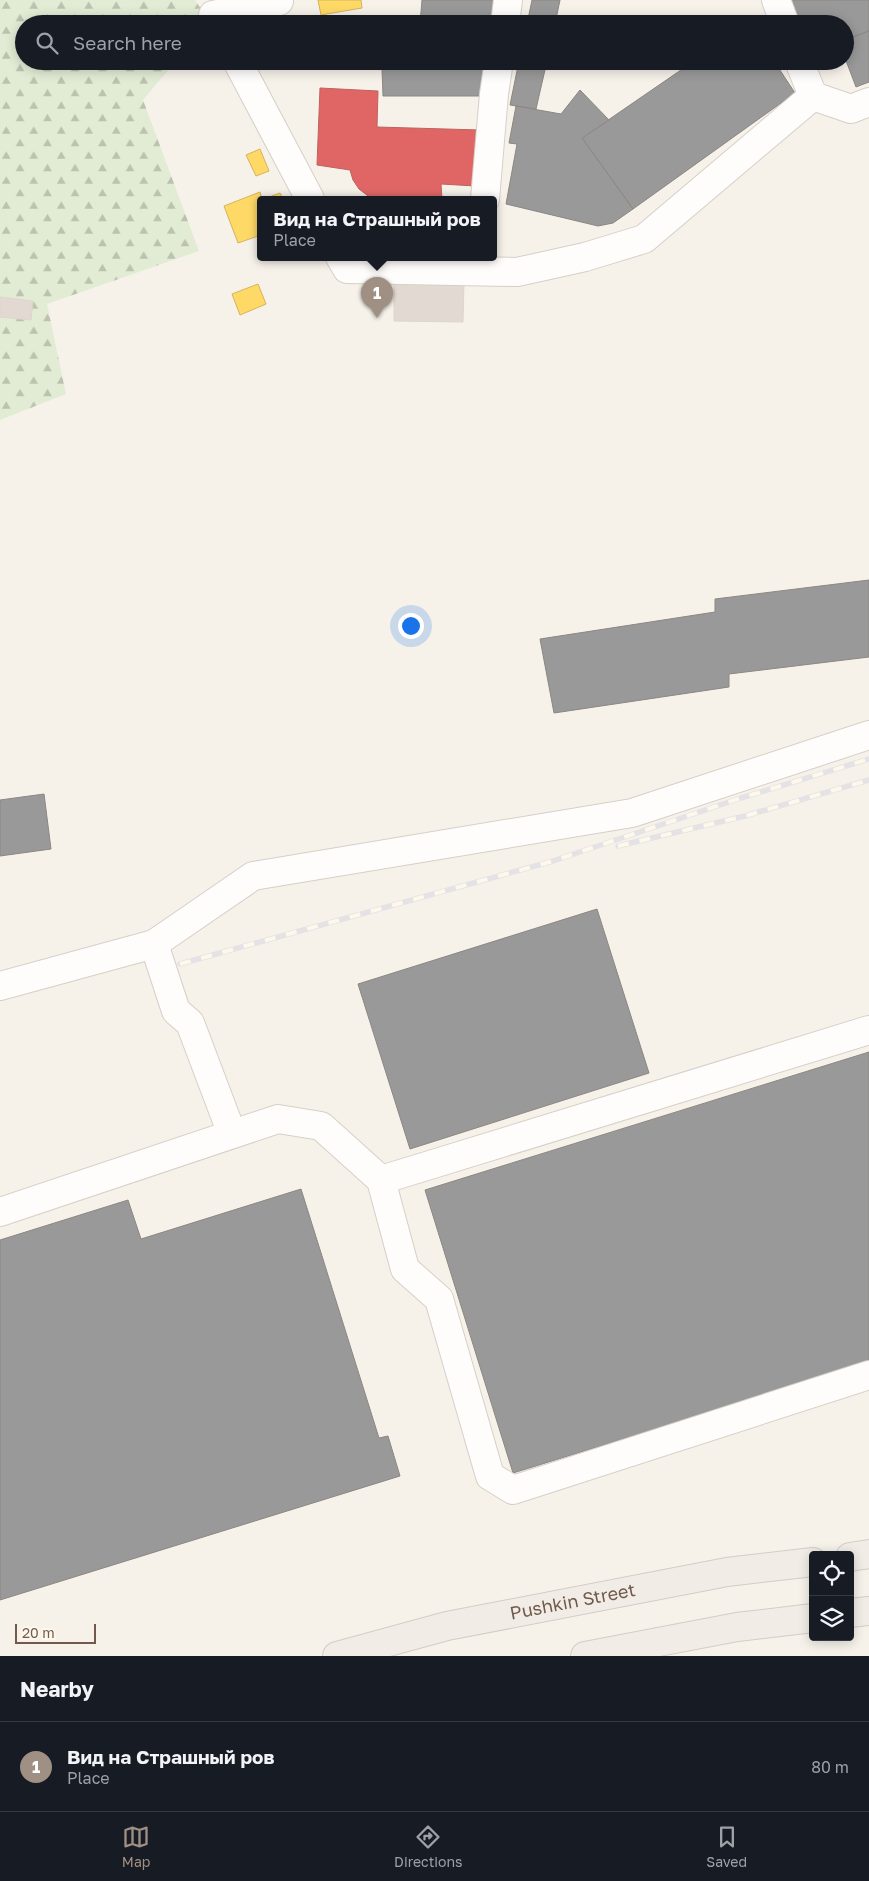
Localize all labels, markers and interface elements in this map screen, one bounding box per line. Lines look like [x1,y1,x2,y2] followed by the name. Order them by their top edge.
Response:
[15,15,854,70] search box
[33,29,61,57] icon: search
[73,31,182,54] text: Search here
[257,196,497,261] popup
[273,207,481,230] text: Вид на Страшный ров
[273,230,316,250] text: Place
[361,277,393,318] pin: 1
[398,613,424,639] your location
[809,1551,854,1641] map controls
[809,1551,854,1596] button: locate
[508,1578,637,1624] street label: Pushkin Street
[809,1596,854,1641] button: layers
[15,1621,96,1644] scale bar
[22,1624,55,1641] text: 20 m
[20,1676,94,1702] text: Nearby
[67,1745,274,1768] text: Вид на Страшный ров
[32,1757,40,1777] text: 1
[811,1757,849,1777] text: 80 m
[67,1768,110,1788] text: Place
[122,1823,150,1870] tab: Map
[394,1823,463,1870] tab: Directions
[706,1823,747,1870] tab: Saved

